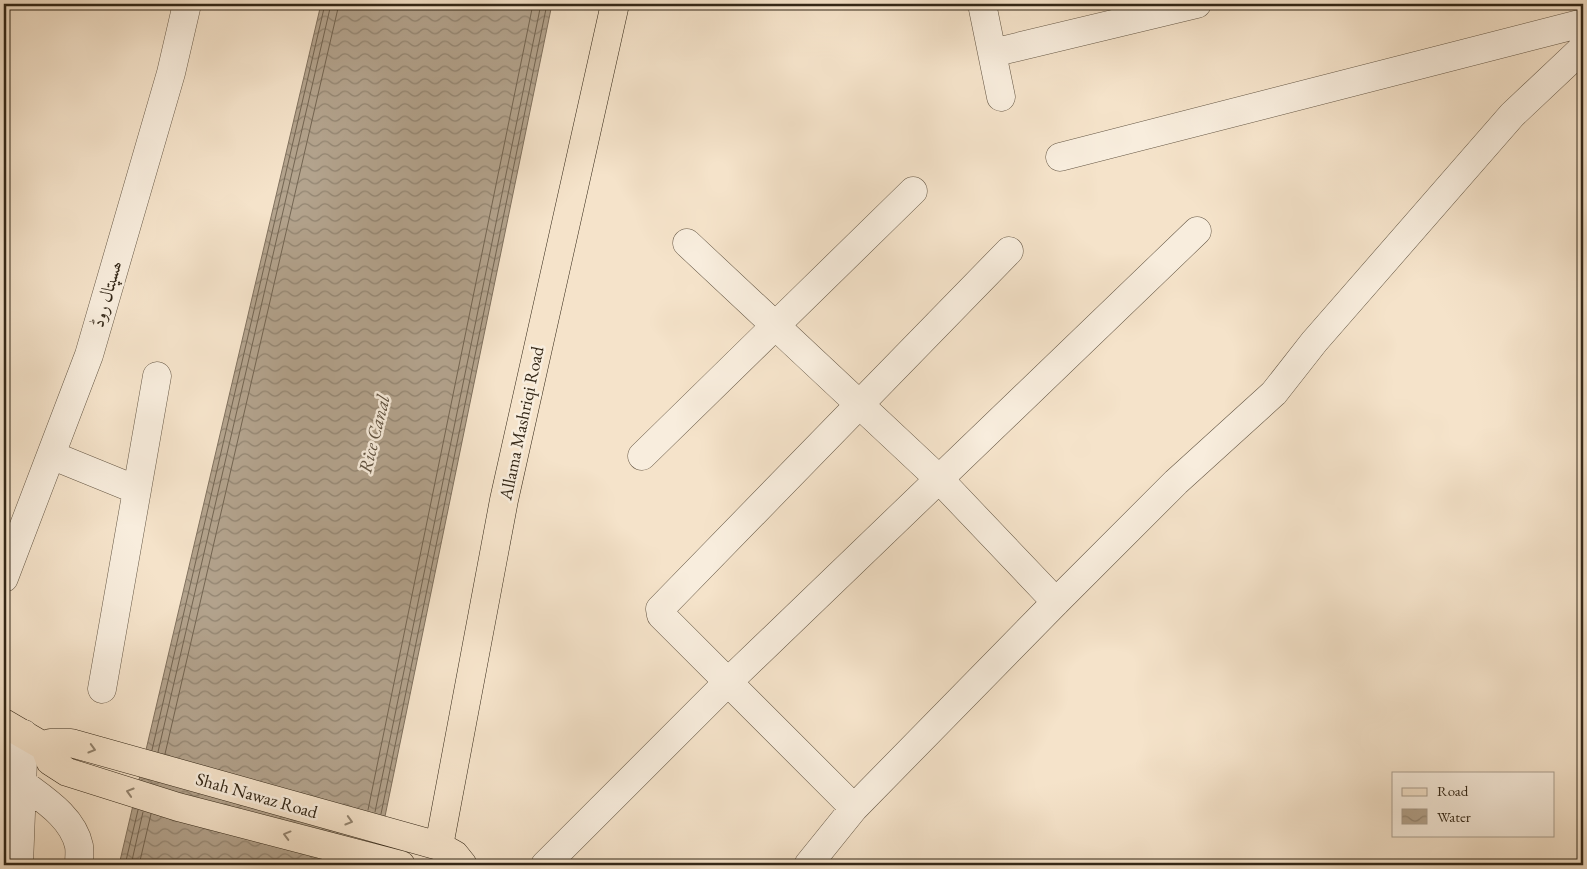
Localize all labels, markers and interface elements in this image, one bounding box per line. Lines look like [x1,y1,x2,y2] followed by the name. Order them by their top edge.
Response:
[86,258,128,331] street label: ھسپتال روڈ
[493,343,549,503] street label: Allama Mashriqi Road
[352,392,396,476] water label: Rice Canal
[87,744,95,754] one-way arrow
[193,767,321,824] street label: Shah Nawaz Road
[1392,772,1554,836] legend
[1437,781,1469,800] text: Road
[126,787,135,797] one-way arrow
[1437,807,1471,826] text: Water
[345,815,353,825] one-way arrow
[282,830,291,841] one-way arrow

